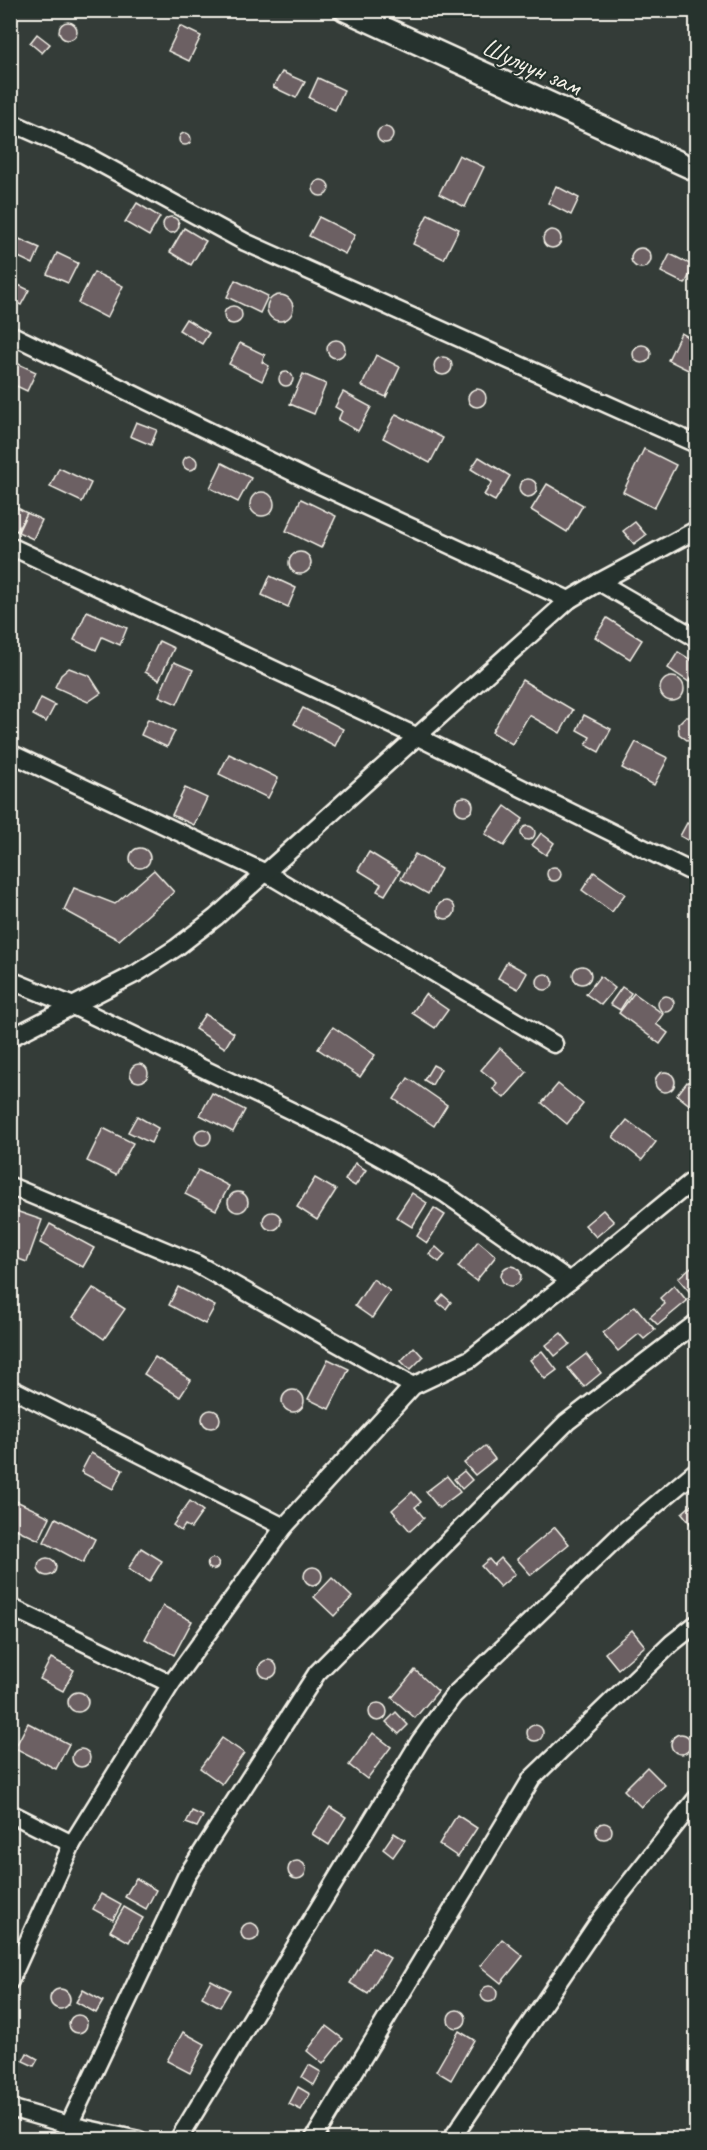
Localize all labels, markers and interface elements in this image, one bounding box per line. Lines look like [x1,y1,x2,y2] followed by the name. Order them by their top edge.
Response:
[477,30,588,104] street label: Шулуун зам

